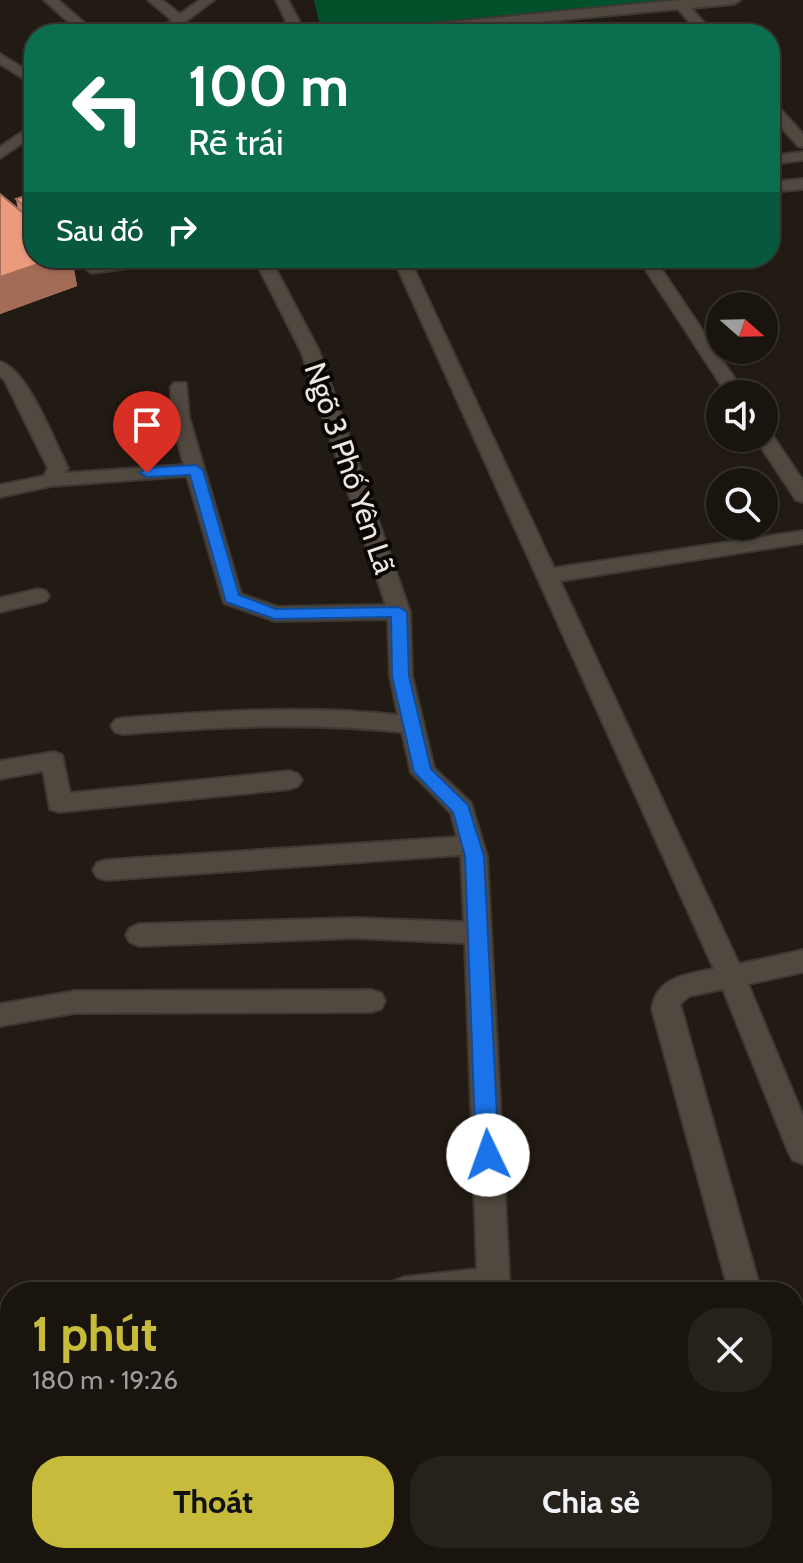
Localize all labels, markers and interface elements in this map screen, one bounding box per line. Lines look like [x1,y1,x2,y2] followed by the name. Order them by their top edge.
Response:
[188,52,349,120] text: 100 m
[56,56,160,160] icon: left
[188,120,284,164] text: Rẽ trái
[160,208,204,252] icon: right
[56,212,144,249] text: Sau đó
[706,292,778,364] north arrow
[706,292,778,540] map controls
[297,357,404,579] street label: Ngõ 3 Phố Yên Lã
[706,380,778,452] button: sound
[113,391,181,473] pin
[125,403,169,447] icon: arrive
[706,468,778,540] button: search
[446,1113,530,1197] position arrow
[32,1305,157,1363] text: 1 phút
[688,1308,772,1392] button: close
[32,1364,178,1396] text: 180 m · 19:26
[32,1456,394,1548] button: Thoát
[410,1456,772,1548] button: Chia sẻ

